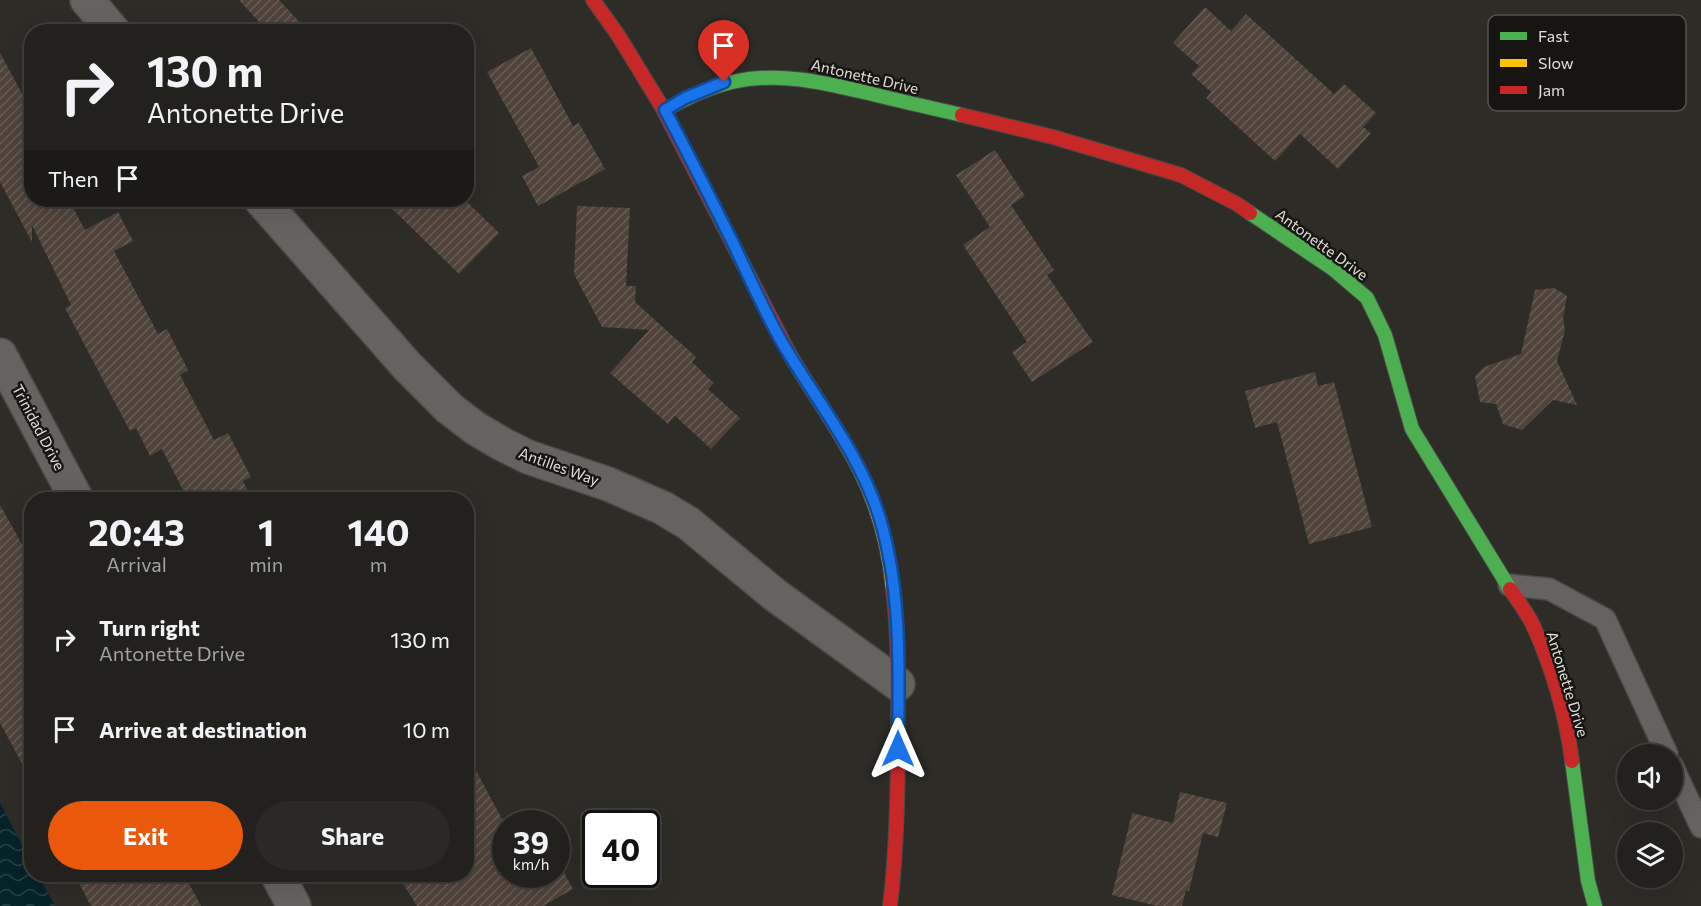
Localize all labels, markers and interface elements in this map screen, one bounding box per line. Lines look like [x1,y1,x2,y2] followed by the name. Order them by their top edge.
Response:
[1488,15,1686,111] legend
[698,20,749,82] pin
[1538,26,1569,45] text: Fast
[707,29,740,62] icon: arrive
[147,44,263,96] text: 130 m
[48,48,126,126] icon: right
[1538,53,1574,72] text: Slow
[810,55,920,97] street label: Antonette Drive
[1538,80,1565,99] text: Jam
[147,96,344,129] text: Antonette Drive
[111,162,144,195] icon: arrive
[48,165,99,192] text: Then
[1272,205,1372,284] street label: Antonette Drive
[9,381,69,473] street label: Trinidad Drive
[516,443,602,489] street label: Antilles Way
[88,509,185,553] text: 20:43
[258,509,274,553] text: 1
[347,509,410,553] text: 140
[106,552,167,576] text: Arrival
[249,552,283,576] text: min
[370,552,387,576] text: m
[99,614,200,641] text: Turn right
[48,623,81,656] icon: right
[390,626,450,653] text: 130 m
[1543,629,1593,739] street label: Antonette Drive
[99,641,245,665] text: Antonette Drive
[48,713,81,746] icon: arrive
[99,716,307,743] text: Arrive at destination
[403,716,450,743] text: 10 m
[866,717,930,781] position arrow
[1617,744,1683,888] map controls
[1617,744,1683,810] button: sound
[48,801,243,870] button: Exit
[255,801,450,870] button: Share
[582,810,660,888] speed limit sign: 40
[1617,822,1683,888] button: layers
[513,823,549,860] text: 39
[513,855,549,873] text: km/h

